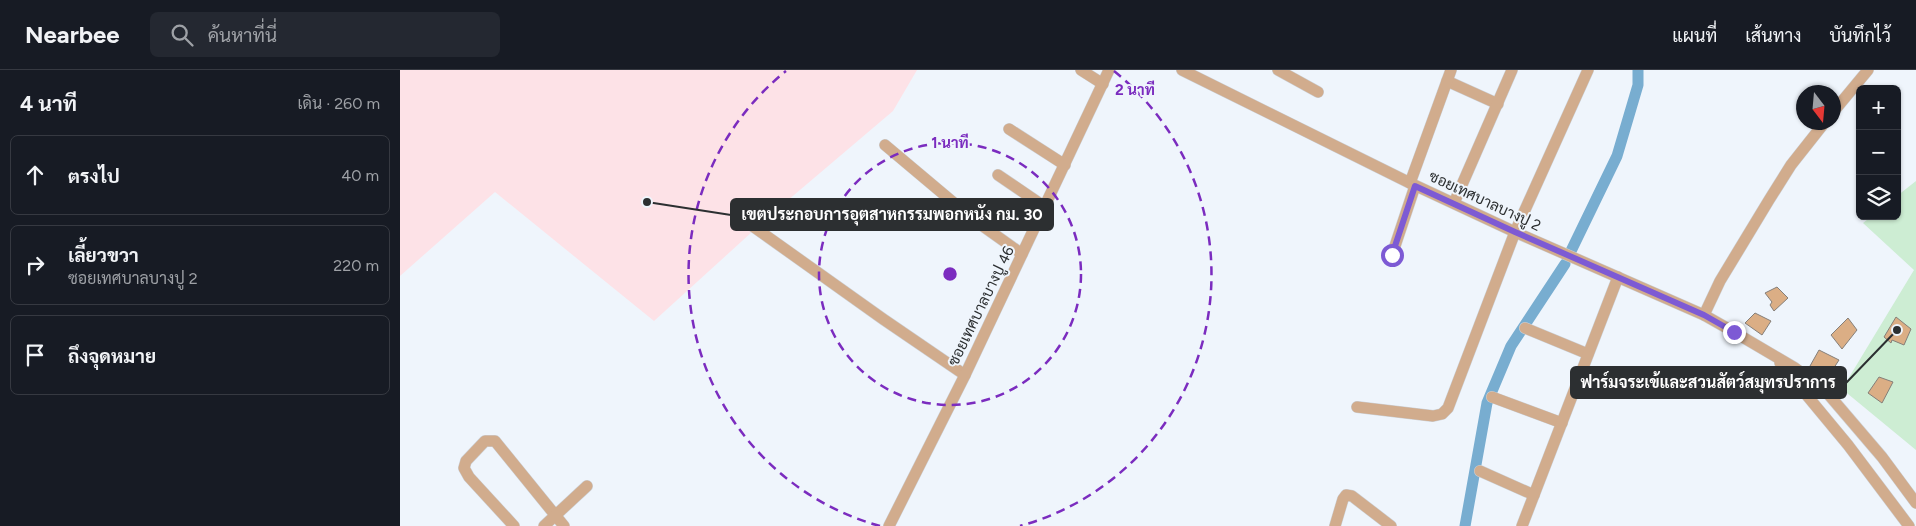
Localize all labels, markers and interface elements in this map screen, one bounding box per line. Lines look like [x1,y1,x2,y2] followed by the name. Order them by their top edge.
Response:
[150,12,500,57] search box
[25,20,120,49] text: Nearbee
[168,21,196,49] icon: search
[208,24,277,47] text: ค้นหาที่นี่
[1672,25,1717,47] text: แผนที่
[1745,25,1801,47] text: เส้นทาง
[1829,25,1891,47] text: บันทึกไว้
[1115,80,1155,99] text: 2 นาที
[1796,85,1841,130] north arrow
[1856,85,1901,220] map controls
[1856,85,1901,130] button: +
[20,91,77,116] text: 4 นาที
[298,94,380,113] text: เดิน · 260 m
[1856,130,1901,175] button: −
[931,133,969,152] text: 1 นาที
[21,161,49,189] icon: ahead
[68,165,120,188] text: ตรงไป
[341,166,379,185] text: 40 m
[1426,167,1544,236] street label: ซอยเทศบาลบางปู 2
[1856,175,1901,220] button: layers
[731,199,1053,230] callout: เขตประกอบการอุตสาหกรรมพอกหนัง กม. 30
[741,204,1043,226] text: เขตประกอบการอุตสาหกรรมพอกหนัง กม. 30
[944,243,1019,369] street label: ซอยเทศบาลบางปู 46
[68,244,139,267] text: เลี้ยวขวา
[1381,244,1404,267] route start
[21,251,49,279] icon: right
[333,256,379,275] text: 220 m
[941,265,959,283] centre of rings
[68,269,198,288] text: ซอยเทศบาลบางปู 2
[1723,321,1746,344] route end
[21,341,49,369] icon: arrive
[68,345,156,368] text: ถึงจุดหมาย
[1571,367,1846,398] callout: ฟาร์มจระเข้และสวนสัตว์สมุทรปราการ
[1580,371,1836,394] text: ฟาร์มจระเข้และสวนสัตว์สมุทรปราการ

